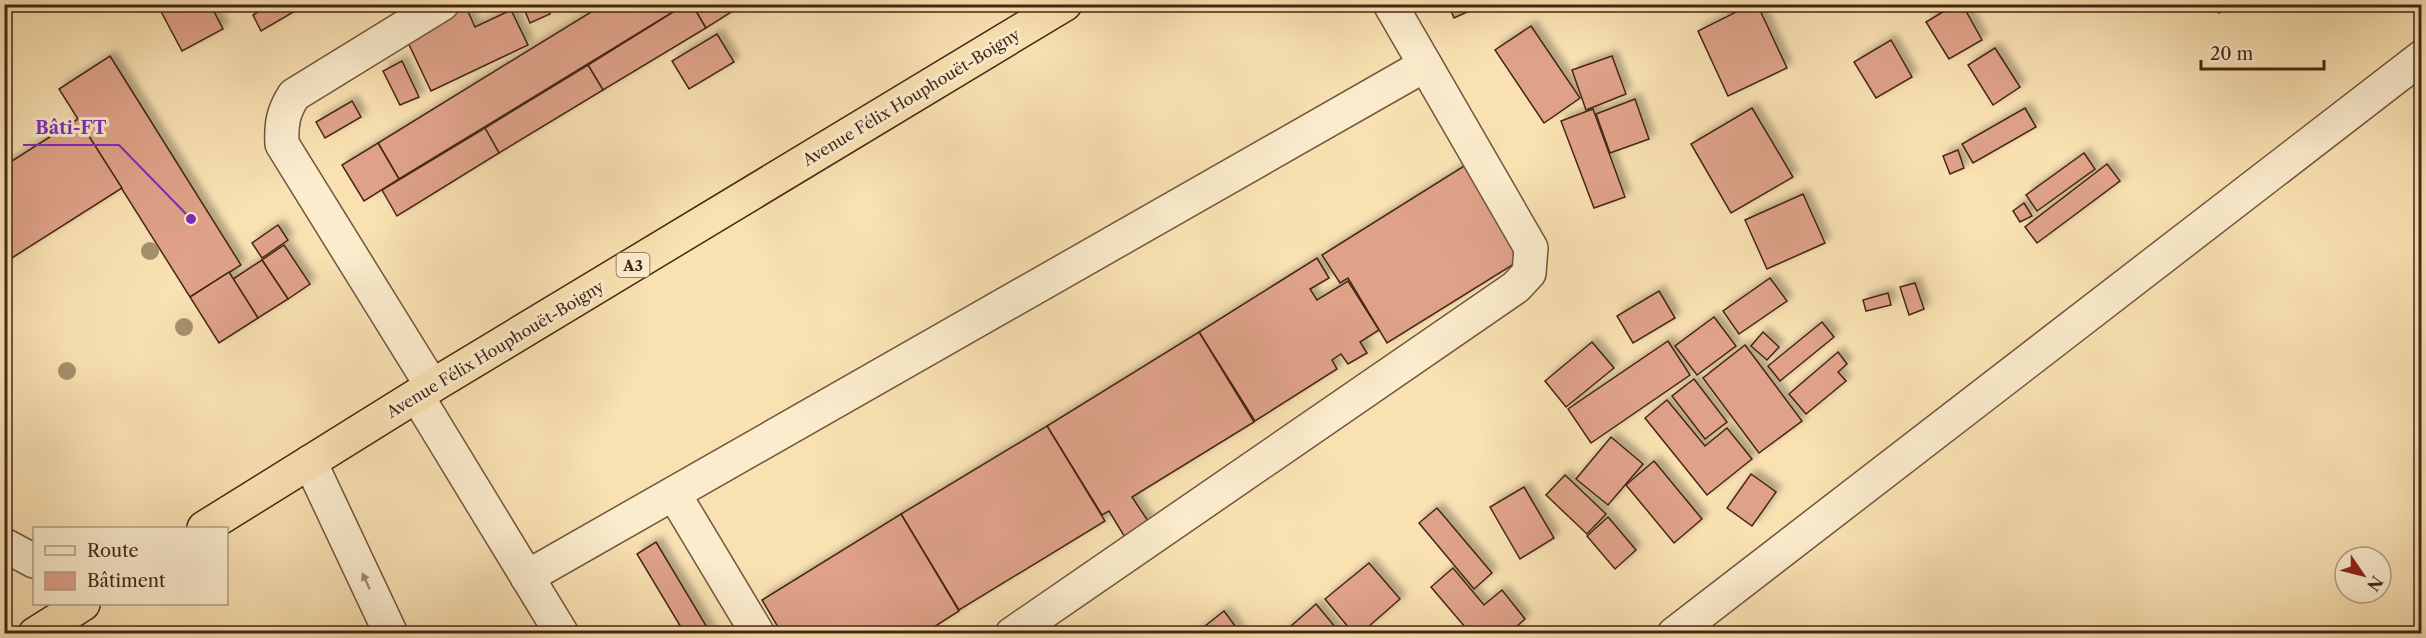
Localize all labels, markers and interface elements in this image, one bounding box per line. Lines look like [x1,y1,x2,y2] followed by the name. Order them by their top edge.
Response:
[798,23,1024,170] street label: Avenue Félix Houphouët-Boigny
[2201,33,2324,71] scale bar
[2210,43,2254,65] text: 20 m
[23,109,119,145] callout: Bâti-FT
[35,117,107,139] text: Bâti-FT
[616,253,650,277] road number: A3
[382,275,608,422] street label: Avenue Félix Houphouët-Boigny
[33,527,228,605] legend
[87,540,139,562] text: Route
[2333,545,2393,605] north arrow
[87,570,166,592] text: Bâtiment
[361,572,370,589] one-way arrow
[2363,572,2387,595] text: N

